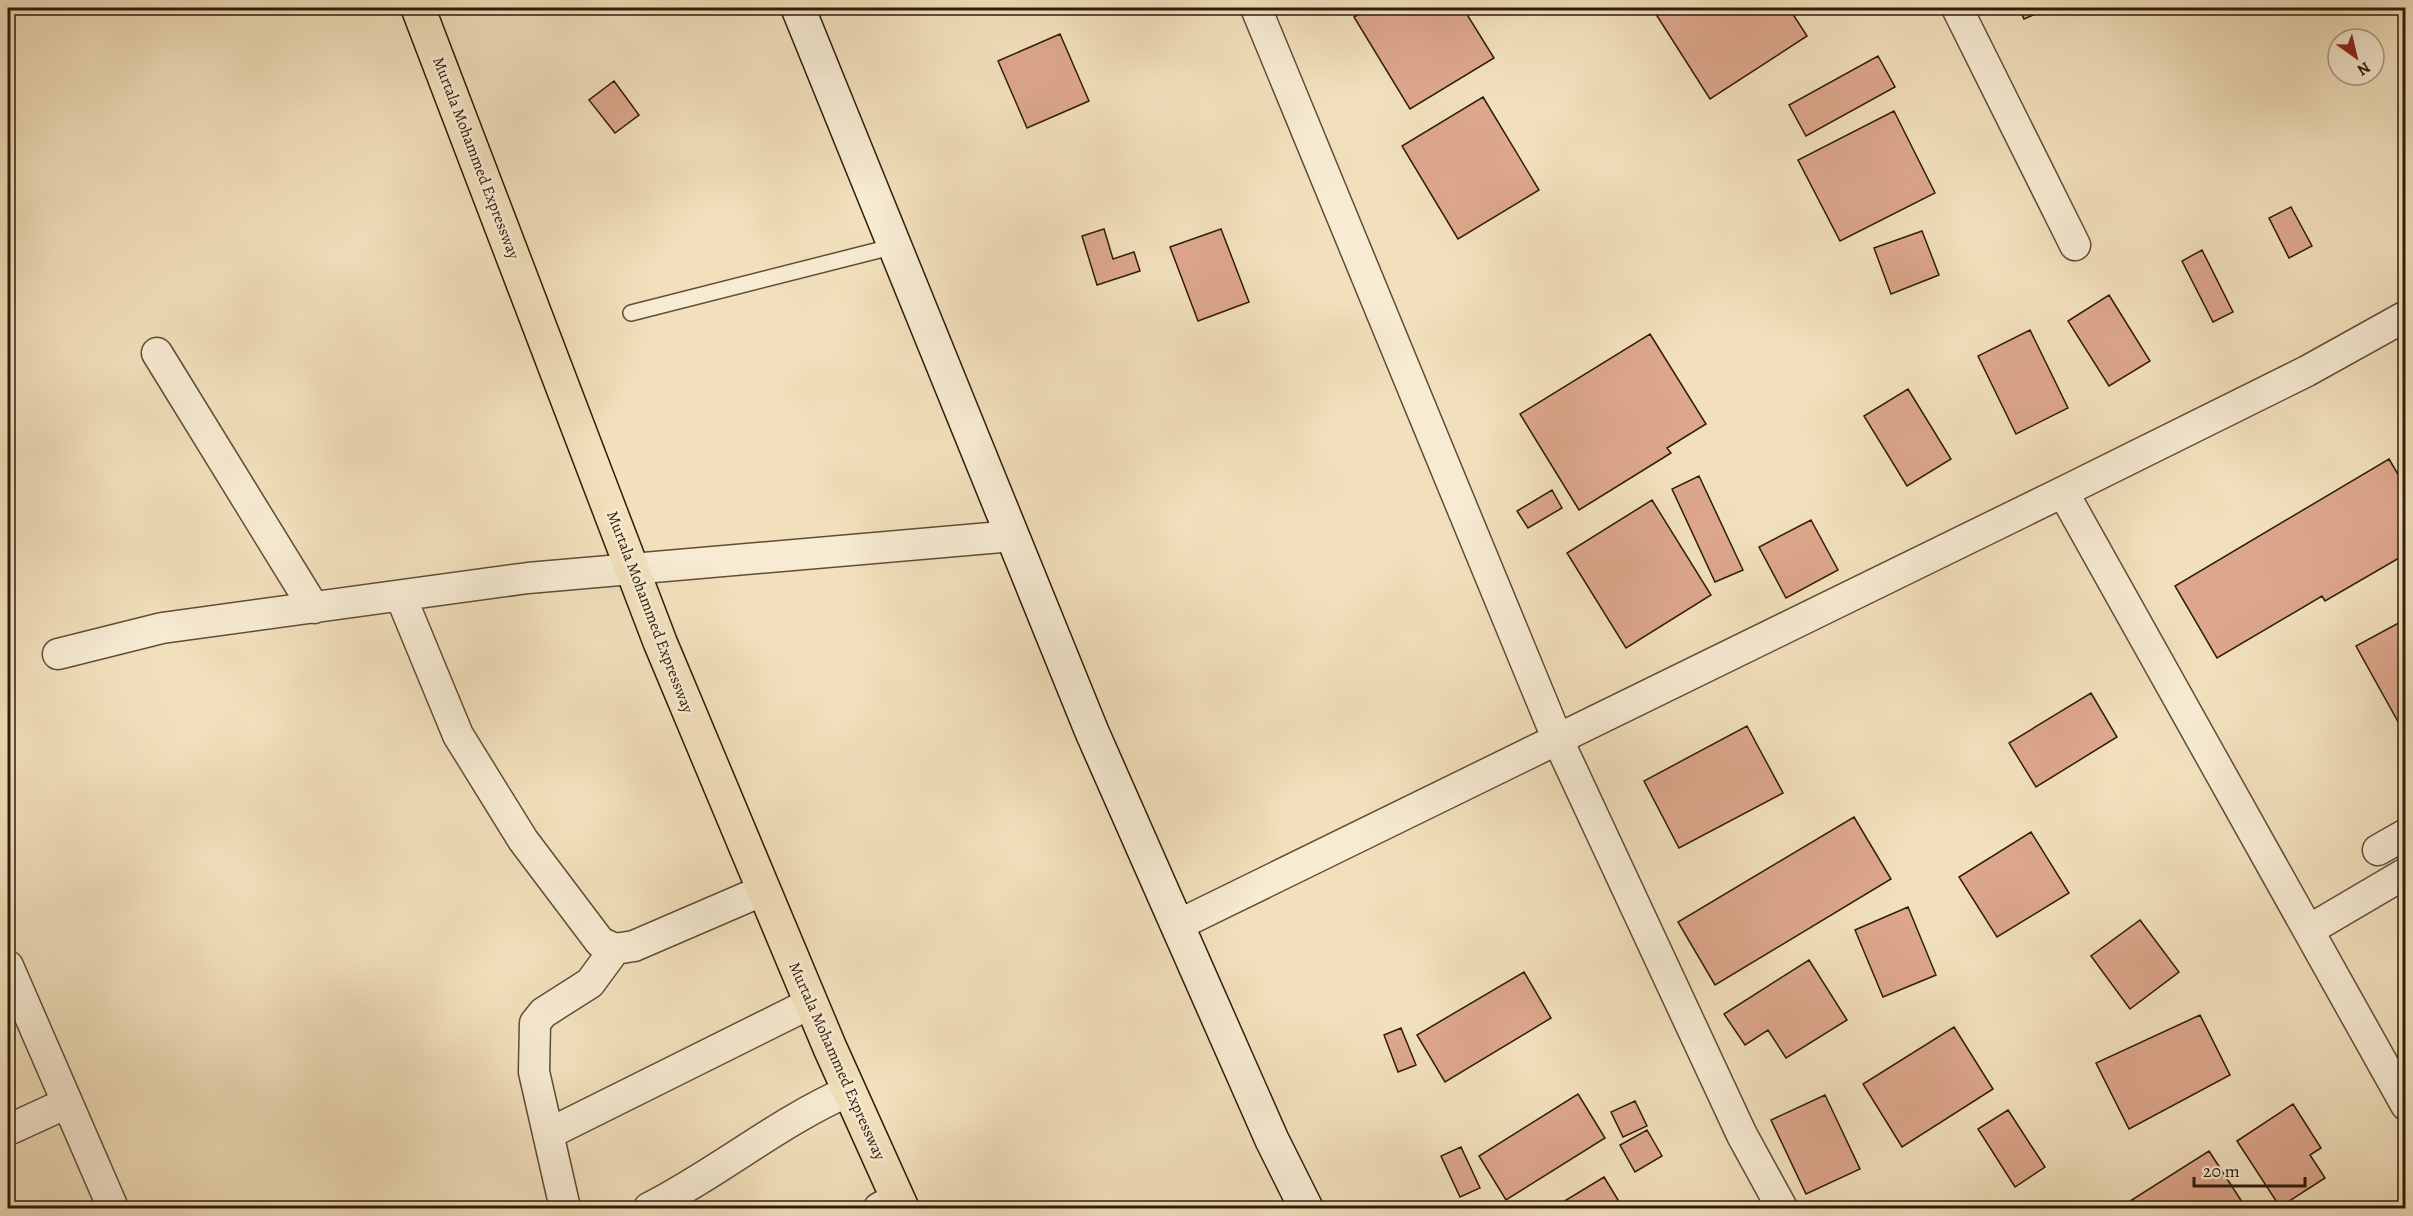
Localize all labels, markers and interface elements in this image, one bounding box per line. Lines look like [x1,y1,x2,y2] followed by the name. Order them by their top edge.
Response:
[2326,27,2386,87] north arrow
[427,54,525,263] street label: Murtala Mohammed Expressway
[2353,56,2375,81] text: N
[601,508,699,717] street label: Murtala Mohammed Expressway
[783,958,891,1164] street label: Murtala Mohammed Expressway
[2194,1150,2305,1188] scale bar
[2203,1159,2240,1183] text: 20 m

